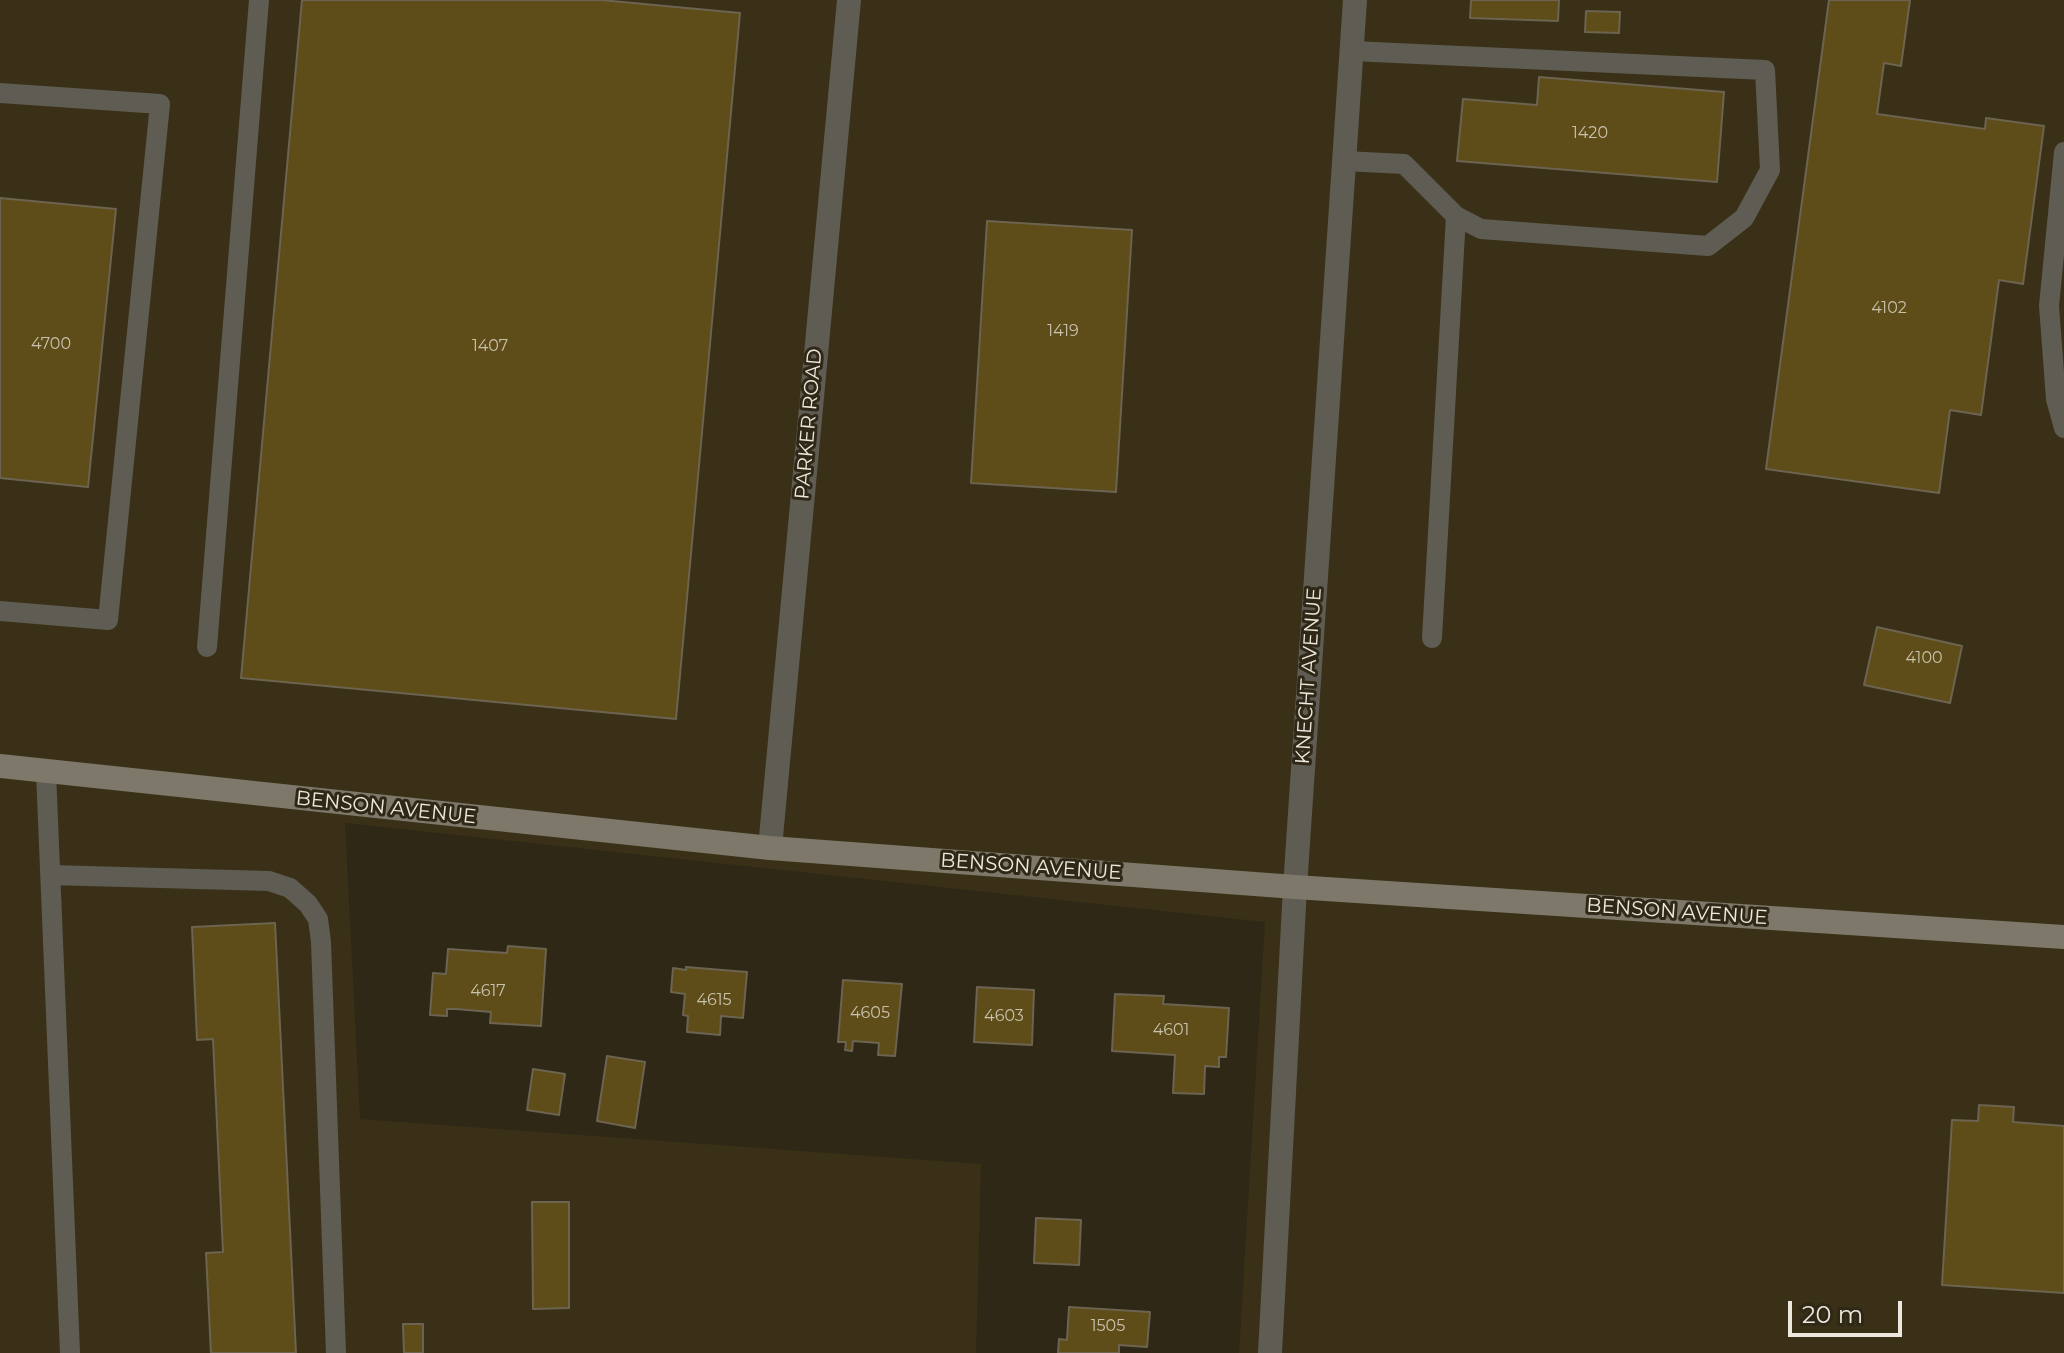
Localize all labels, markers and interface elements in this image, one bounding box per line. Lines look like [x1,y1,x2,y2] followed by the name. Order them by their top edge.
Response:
[1572,123,1608,143] house number: 1420
[1871,298,1907,318] house number: 4102
[1047,321,1079,341] house number: 1419
[31,334,71,354] house number: 4700
[472,336,508,356] house number: 1407
[790,348,828,500] street label: PARKER ROAD
[1291,587,1327,765] street label: KNECHT AVENUE
[1905,648,1943,668] house number: 4100
[295,787,477,829] street label: BENSON AVENUE
[940,849,1122,885] street label: BENSON AVENUE
[1586,894,1768,930] street label: BENSON AVENUE
[470,981,506,1001] house number: 4617
[696,990,732,1010] house number: 4615
[850,1003,890,1023] house number: 4605
[984,1006,1024,1026] house number: 4603
[1153,1020,1189,1040] house number: 4601
[1792,1285,1906,1335] scale bar
[1802,1300,1863,1329] text: 20 m
[1091,1316,1125,1336] house number: 1505

